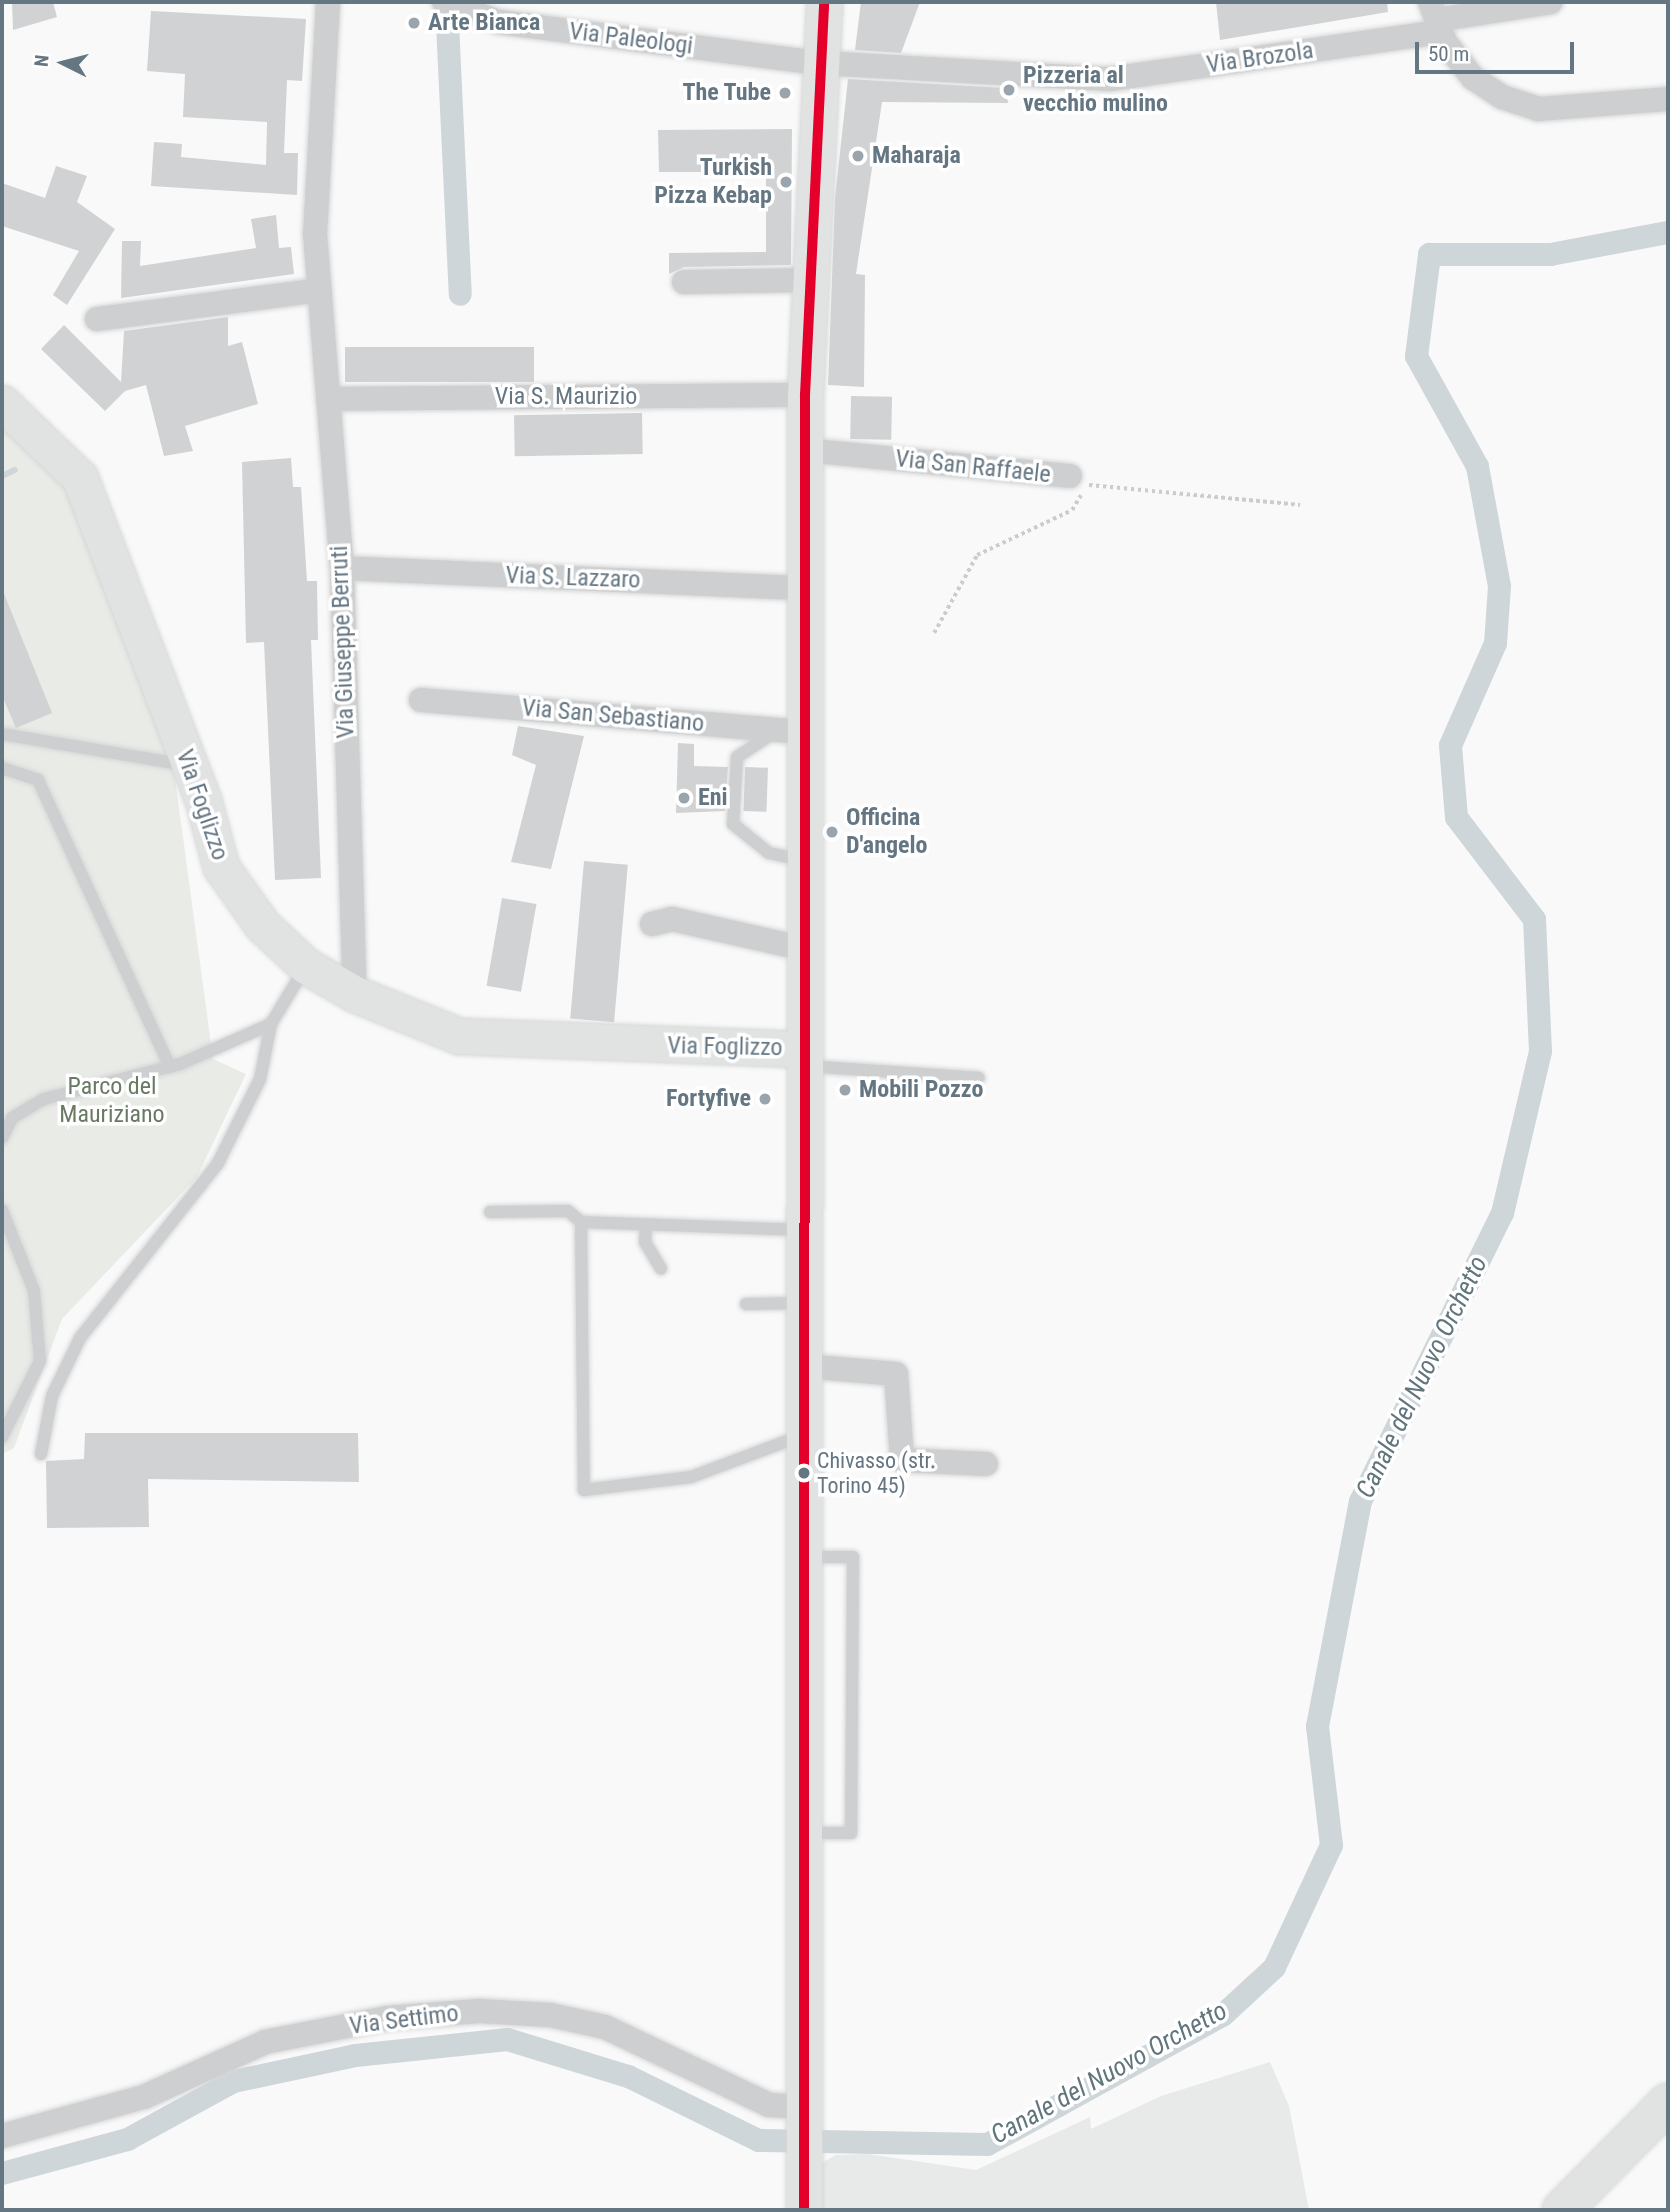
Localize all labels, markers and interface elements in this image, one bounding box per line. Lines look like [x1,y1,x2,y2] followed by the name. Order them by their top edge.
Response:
[428,9,540,37] place label: Arte Bianca
[406,15,422,31] marker: Arte Bianca
[568,17,694,61] street label: Via Paleologi
[28,28,98,98] north arrow
[1418,28,1577,72] scale bar
[1205,36,1315,80] street label: Via Brozola
[1428,42,1469,66] text: 50 m
[30,54,54,68] text: N
[1023,62,1168,118] place label: Pizzeria al vecchio mulino
[682,79,771,107] place label: The Tube
[1001,82,1017,98] marker: Pizzeria al vecchio mulino
[777,85,793,101] marker: The Tube
[872,142,961,170] place label: Maharaja
[850,148,866,164] marker: Maharaja
[654,154,772,210] place label: Turkish Pizza Kebap
[778,174,794,190] marker: Turkish Pizza Kebap
[495,383,637,411] street label: Via S. Maurizio
[894,445,1052,489] street label: Via San Raffaele
[325,545,361,739] street label: Via Giuseppe Berruti
[505,561,641,595] street label: Via S. Lazzaro
[521,694,705,738] street label: Via San Sebastiano
[170,746,234,864] street label: Via Foglizzo
[698,784,728,812] place label: Eni
[676,790,692,806] marker: Eni
[846,804,928,860] place label: Officina D'angelo
[824,824,840,840] marker: Officina D'angelo
[667,1032,783,1062] street label: Via Foglizzo
[59,1073,165,1129] park label: Parco del Mauriziano
[859,1076,983,1104] place label: Mobili Pozzo
[837,1082,853,1098] marker: Mobili Pozzo
[666,1085,751,1113] place label: Fortyfive
[757,1091,773,1107] marker: Fortyfive
[1350,1251,1494,1503] water label: Canale del Nuovo Orchetto
[817,1447,936,1498] place label: Chivasso (str. Torino 45)
[797,1466,811,1480] marker: Chivasso (str. Torino 45)
[985,1995,1233,2151] water label: Canale del Nuovo Orchetto
[348,1999,460,2041] street label: Via Settimo

